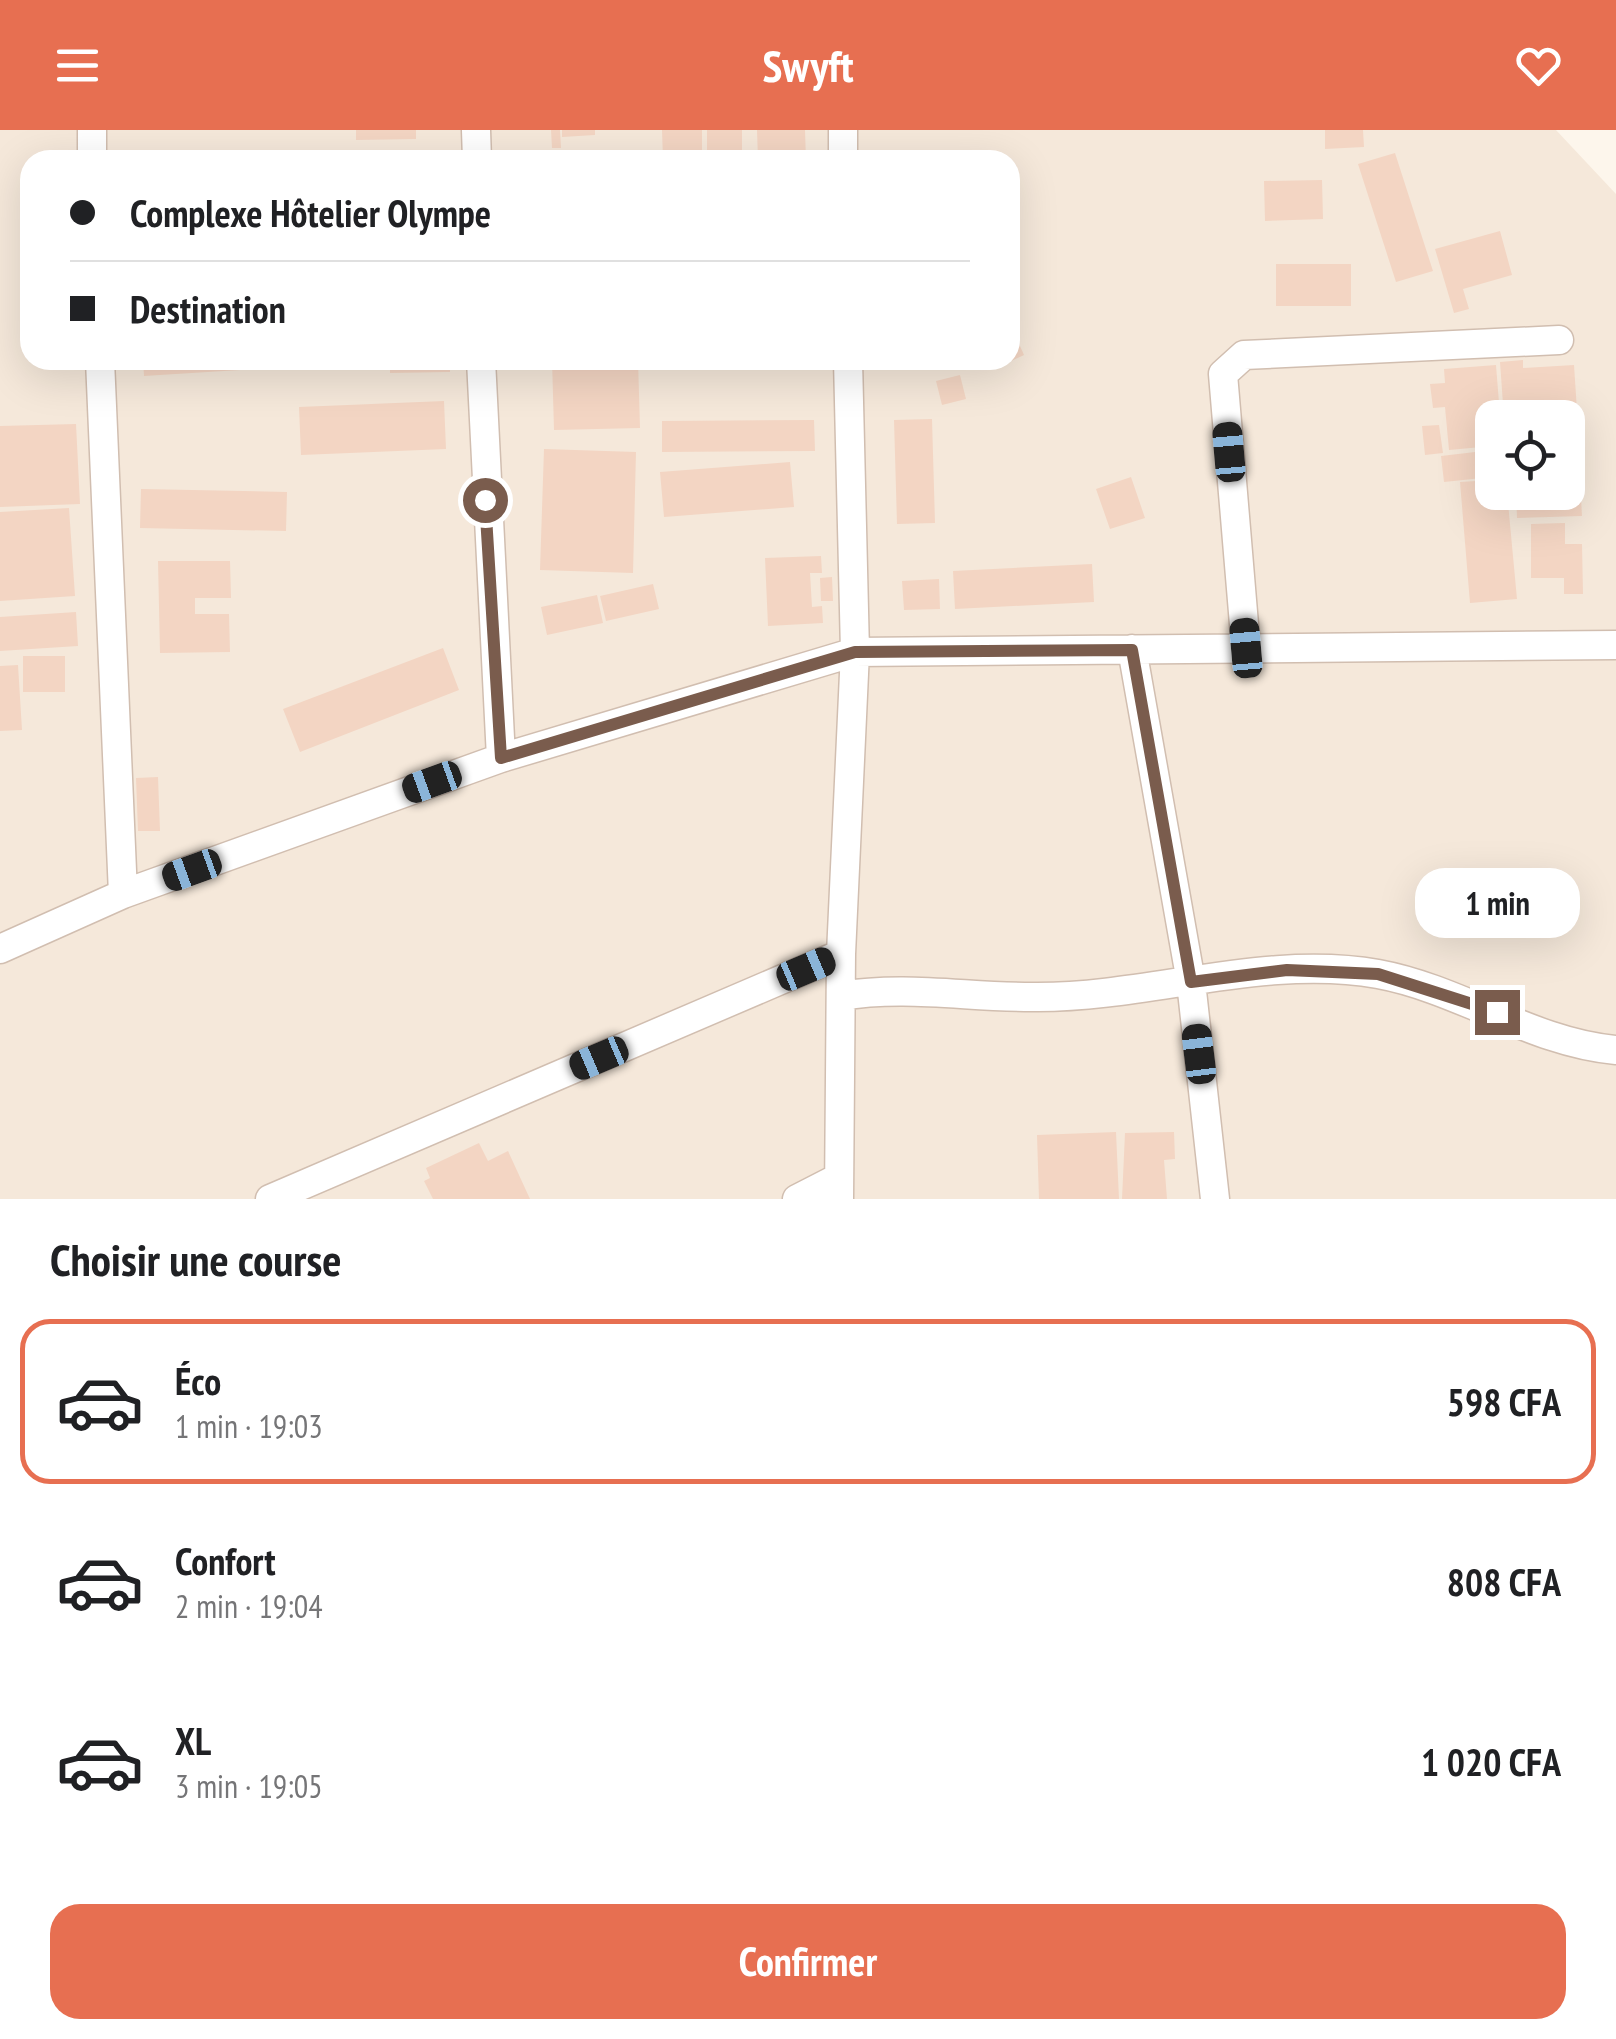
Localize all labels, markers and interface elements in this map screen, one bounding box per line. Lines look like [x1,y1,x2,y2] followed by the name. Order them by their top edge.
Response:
[763,36,854,94] text: Swyft
[50,38,105,93] icon: menu
[1511,38,1566,93] icon: heart
[130,188,491,237] text: Complexe Hôtelier Olympe
[130,284,286,333] text: Destination
[1475,400,1585,510] map controls
[1475,400,1585,510] button: locate
[1211,421,1247,483] car
[463,478,508,523] route start
[1228,617,1264,679] car
[399,758,465,806] car
[159,846,225,894] car
[1414,867,1580,937] callout: 1 min
[1465,882,1530,924] text: 1 min
[773,943,839,995] car
[1475,990,1520,1035] route end
[1180,1022,1218,1086] car
[566,1032,632,1084] car
[50,1230,341,1288] text: Choisir une course
[175,1356,221,1405] text: Éco
[55,1357,145,1447] icon: car
[1447,1377,1561,1426] text: 598 CFA
[175,1405,323,1447] text: 1 min · 19:03
[175,1536,275,1585] text: Confort
[55,1537,145,1627] icon: car
[1447,1557,1561,1606] text: 808 CFA
[175,1585,323,1627] text: 2 min · 19:04
[175,1716,211,1765] text: XL
[55,1717,145,1807] icon: car
[1421,1737,1561,1786] text: 1 020 CFA
[175,1765,323,1807] text: 3 min · 19:05
[50,1904,1566,2019] button: Confirmer

